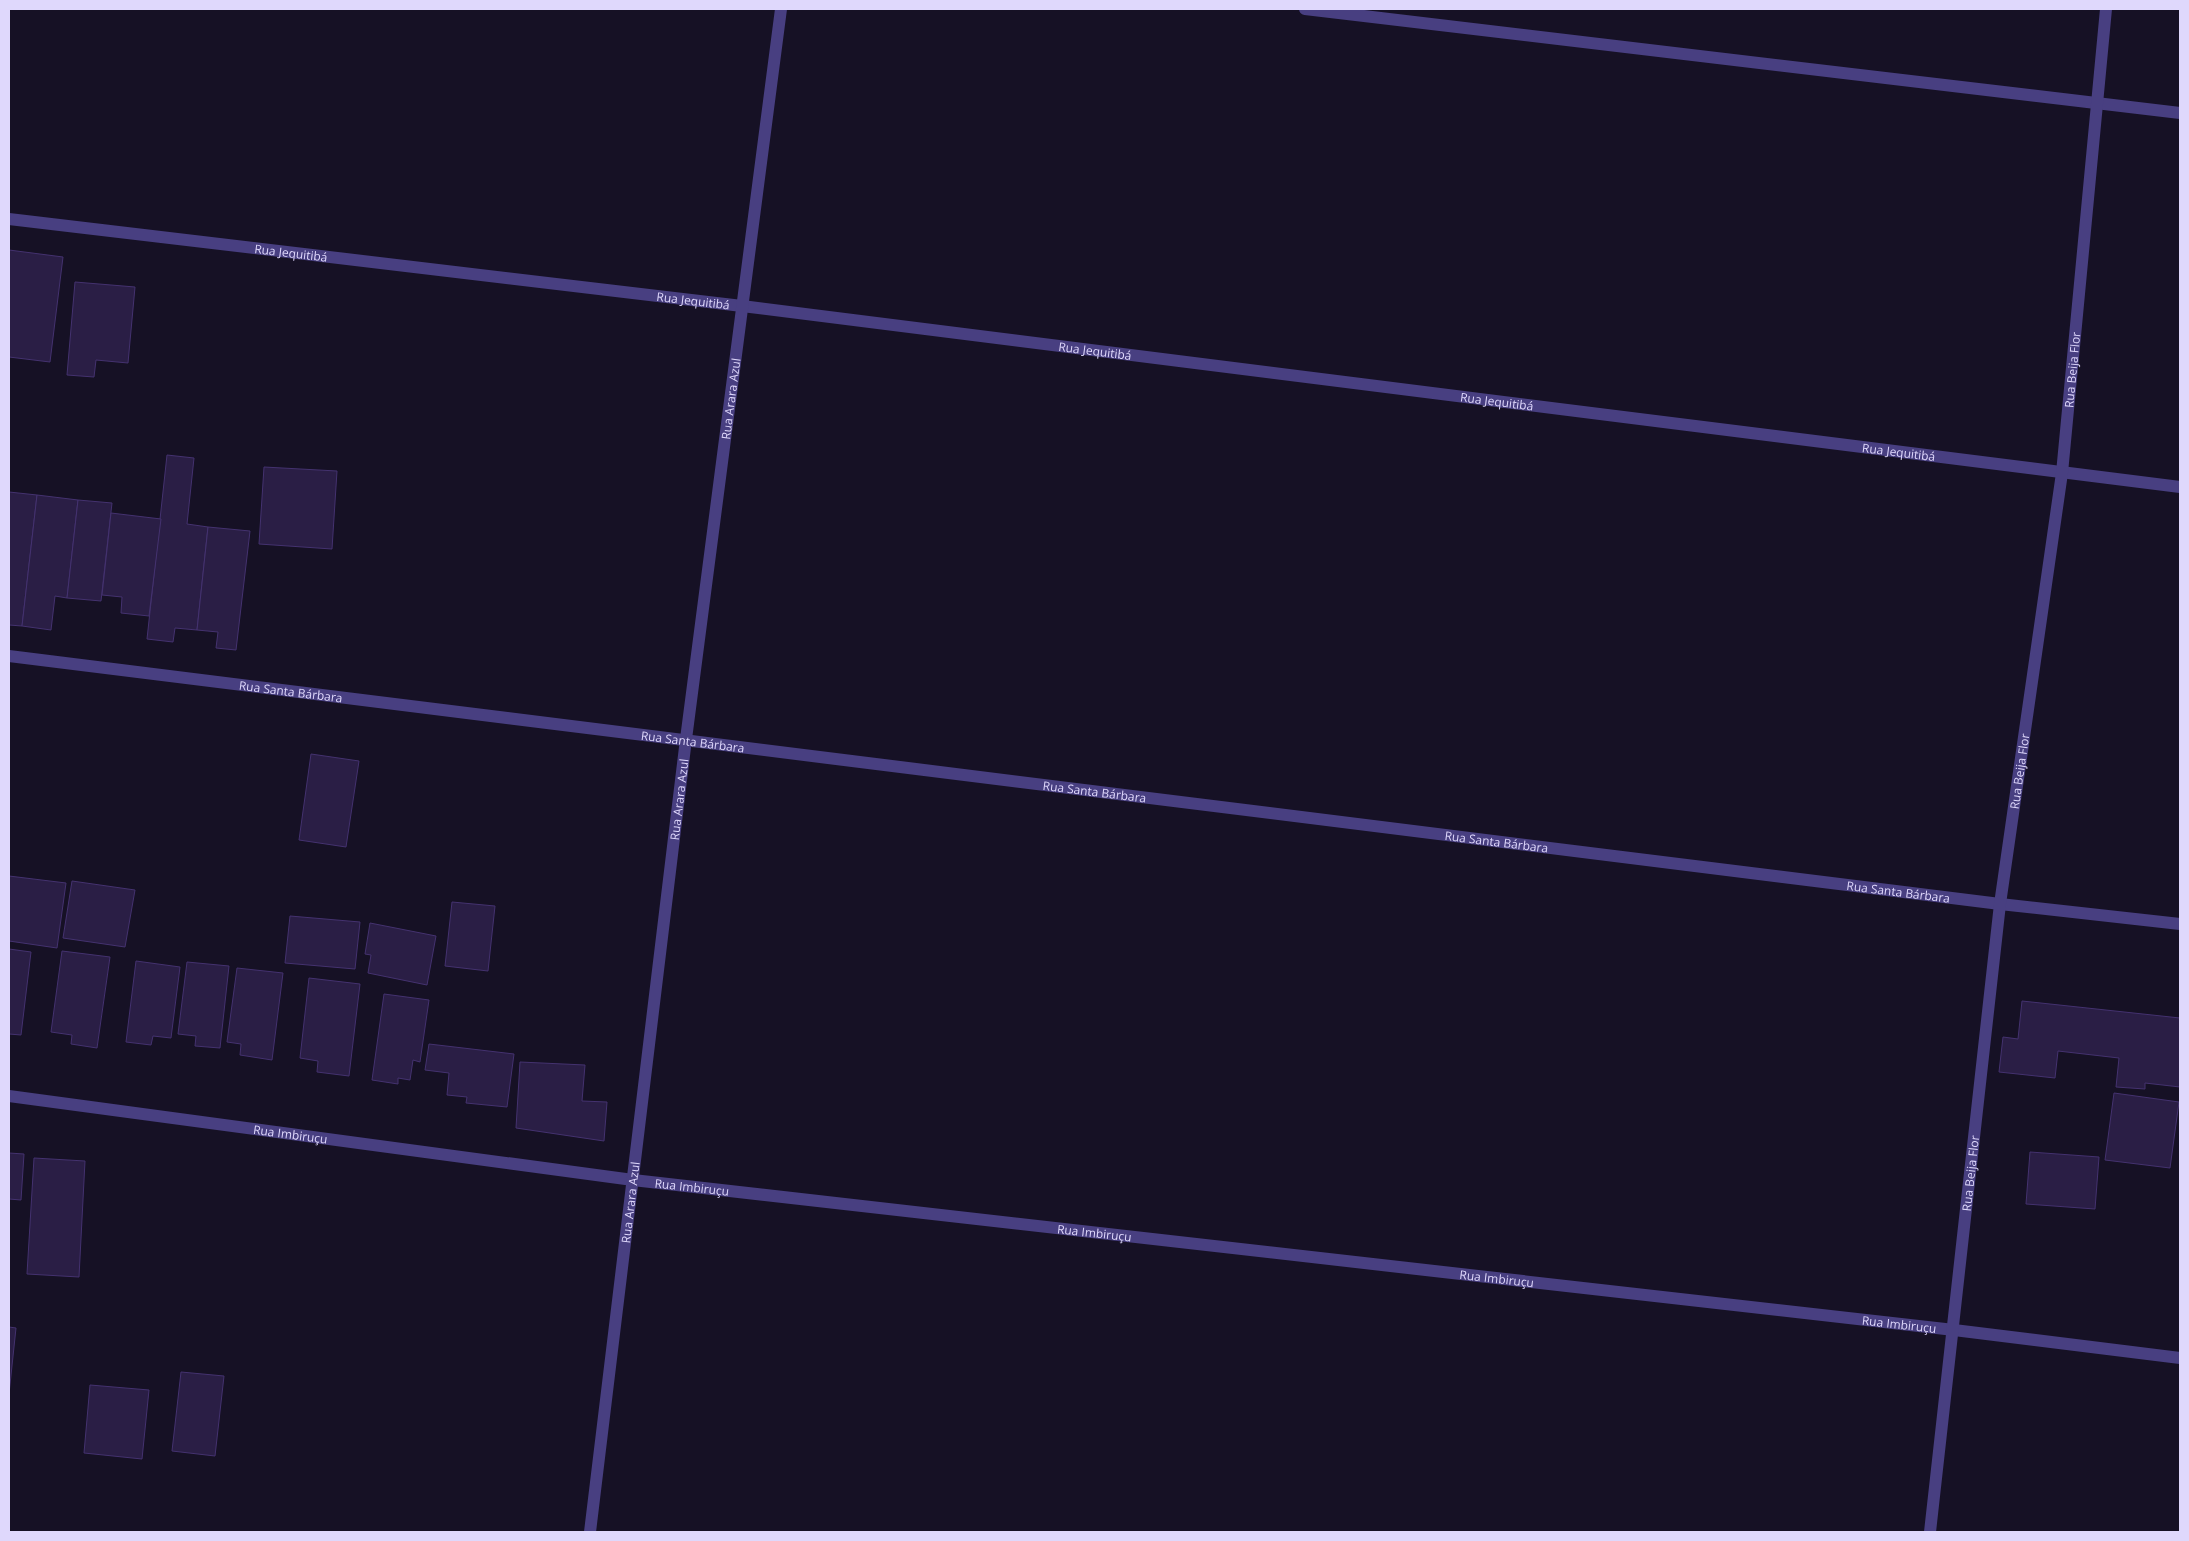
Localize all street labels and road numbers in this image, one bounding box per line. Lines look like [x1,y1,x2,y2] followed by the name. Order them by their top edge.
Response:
[253,240,329,265] street label: Rua Jequitibá
[656,287,731,313] street label: Rua Jequitibá
[2060,331,2084,409] street label: Rua Beija Flor
[1057,337,1133,363] street label: Rua Jequitibá
[717,357,744,440] street label: Rua Arara Azul
[1459,388,1534,414] street label: Rua Jequitibá
[1861,439,1936,465] street label: Rua Jequitibá
[238,676,344,706] street label: Rua Santa Bárbara
[640,726,745,756] street label: Rua Santa Bárbara
[2005,732,2033,810] street label: Rua Beija Flor
[665,758,692,841] street label: Rua Arara Azul
[1042,776,1147,806] street label: Rua Santa Bárbara
[1444,826,1549,856] street label: Rua Santa Bárbara
[1846,876,1951,906] street label: Rua Santa Bárbara
[252,1120,329,1147] street label: Rua Imbiruçu
[1957,1134,1983,1212] street label: Rua Beija Flor
[617,1161,643,1244] street label: Rua Arara Azul
[654,1174,730,1199] street label: Rua Imbiruçu
[1056,1220,1133,1245] street label: Rua Imbiruçu
[1459,1265,1535,1291] street label: Rua Imbiruçu
[1861,1311,1937,1336] street label: Rua Imbiruçu

